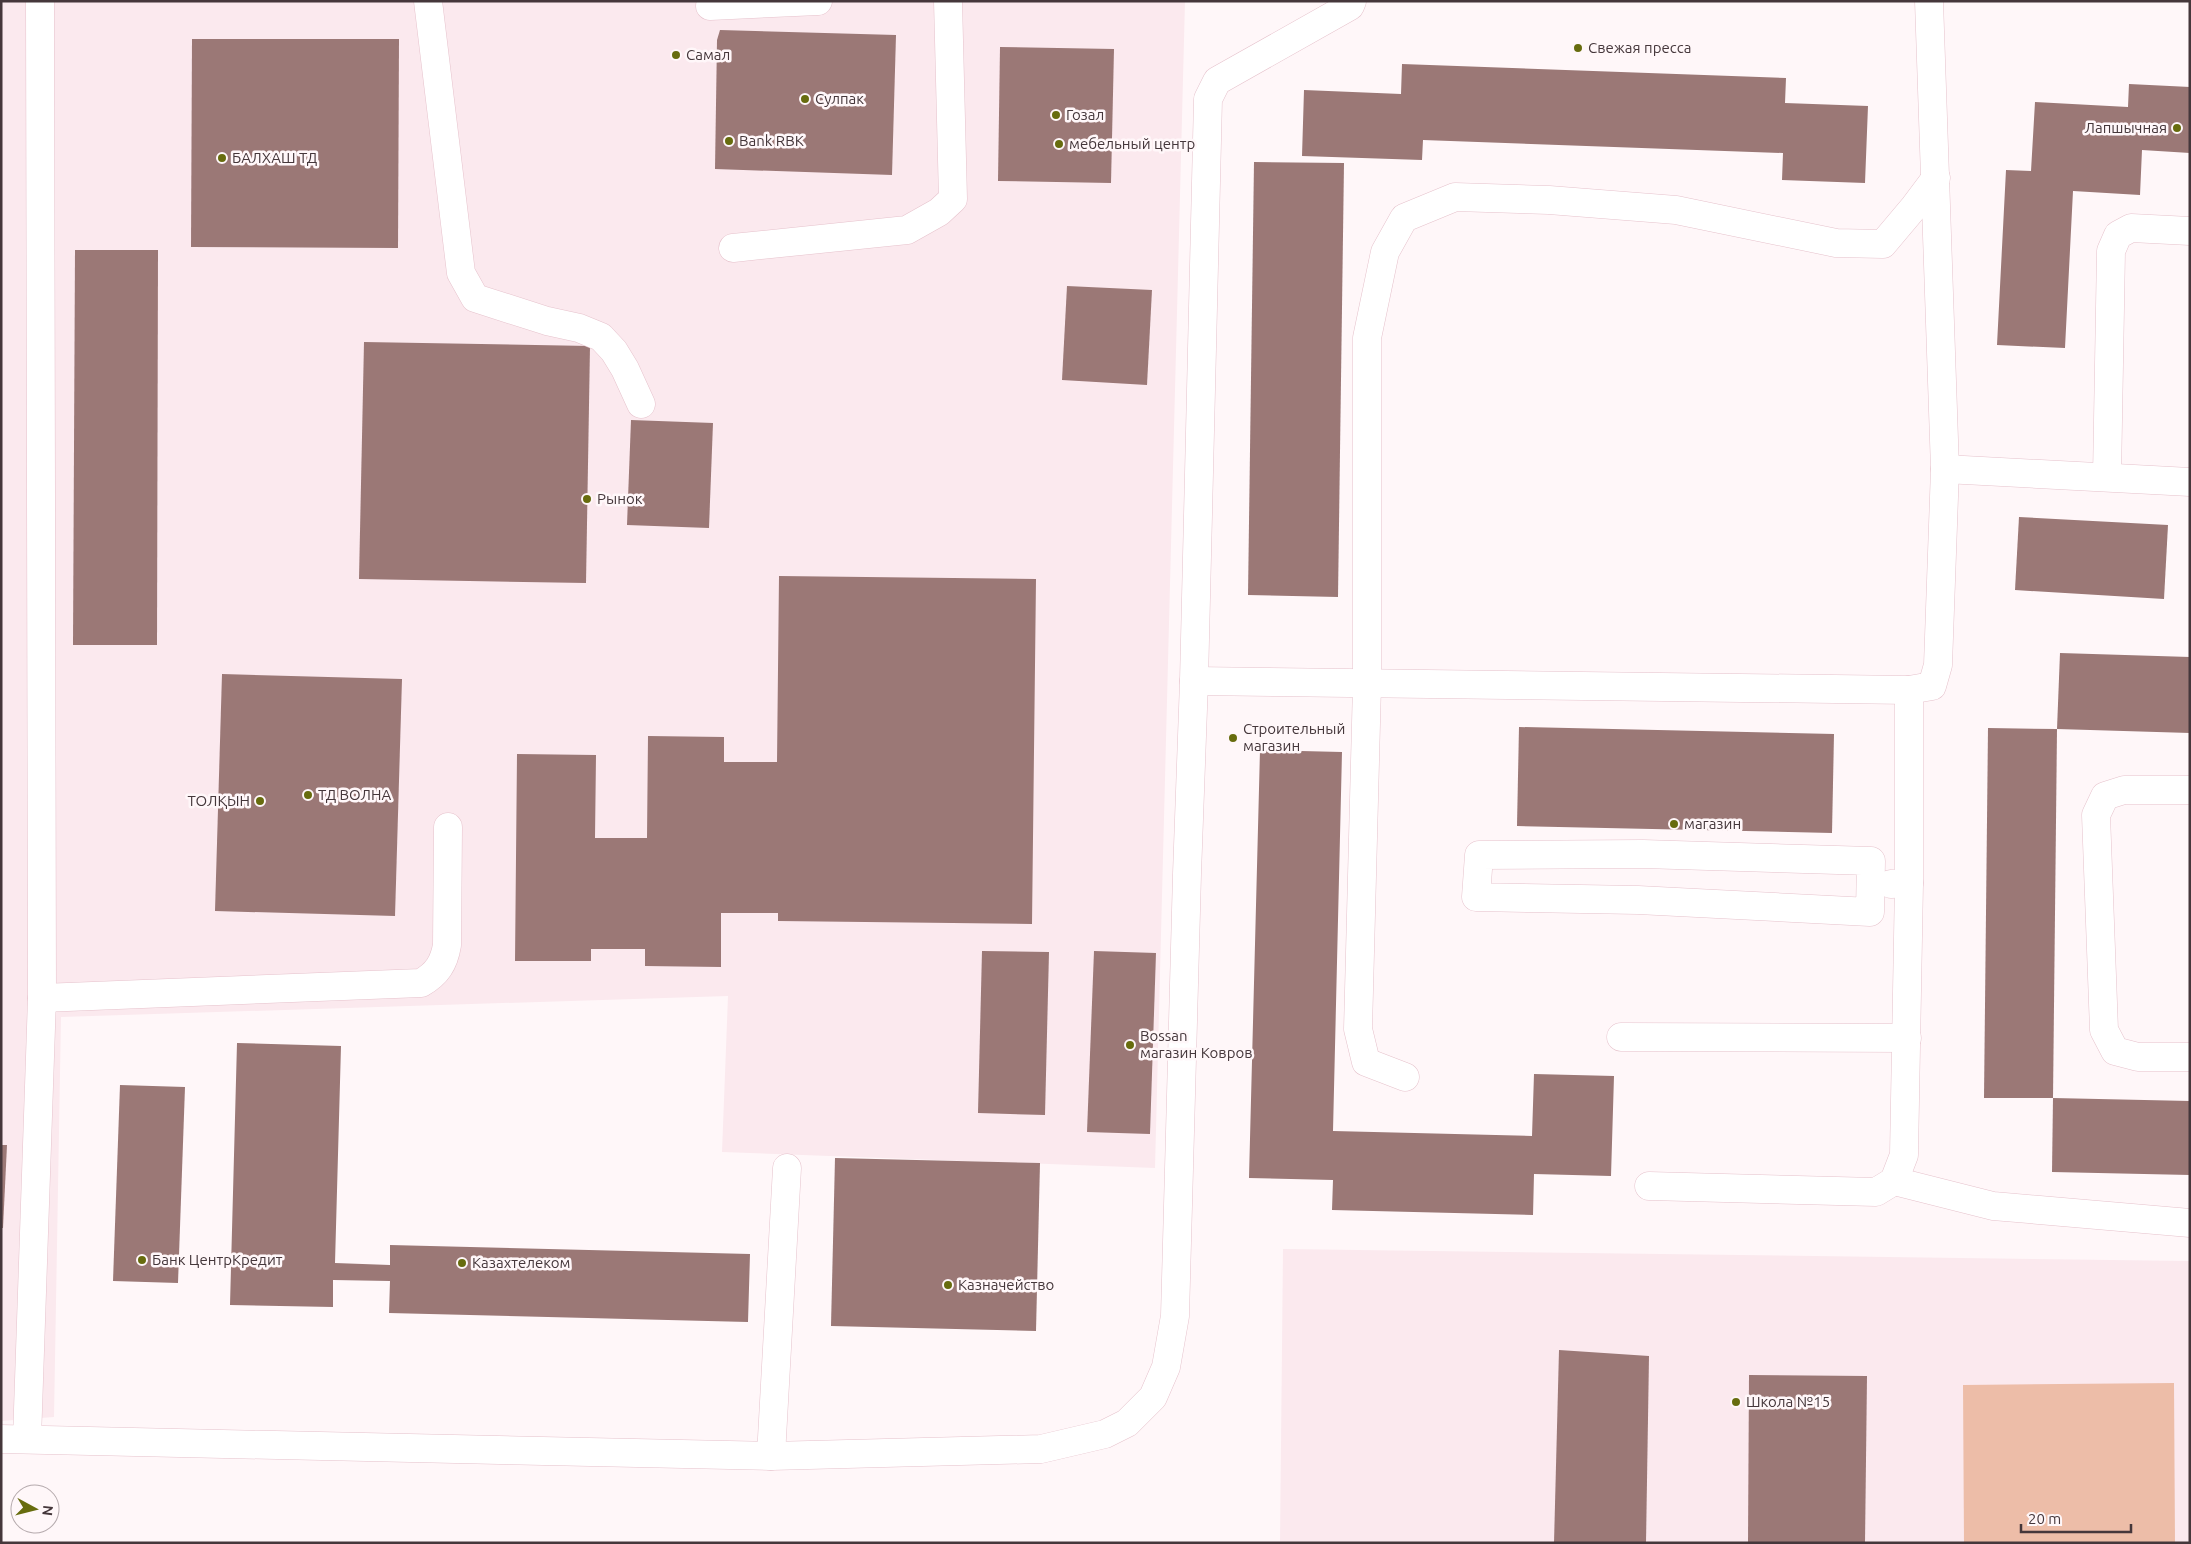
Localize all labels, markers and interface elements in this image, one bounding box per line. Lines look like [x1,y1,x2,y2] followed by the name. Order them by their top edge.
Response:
[1588,39,1691,56] place label: Свежая пресса
[1572,42,1584,54] marker: Свежая пресса
[686,46,730,63] place label: Самал
[670,49,682,61] marker: Самал
[815,90,864,107] place label: Сулпак
[799,93,811,105] marker: Сулпак
[1066,106,1104,123] place label: Гозал
[1050,109,1062,121] marker: Гозал
[2085,119,2167,136] place label: Лапшычная
[2171,122,2183,134] marker: Лапшычная
[739,132,804,149] place label: Bank RBK
[723,135,735,147] marker: Bank RBK
[1069,135,1195,152] place label: мебельный центр
[1053,138,1065,150] marker: мебельный центр
[232,149,317,166] place label: БАЛХАШ ТД
[216,152,228,164] marker: БАЛХАШ ТД
[597,490,643,507] place label: Рынок
[581,493,593,505] marker: Рынок
[1243,720,1345,754] place label: Строительный магазин
[1227,732,1239,744] marker: Строительный магазин
[318,786,391,803] place label: ТД ВОЛНА
[302,789,314,801] marker: ТД ВОЛНА
[187,792,250,809] place label: ТОЛҚЫН
[254,795,266,807] marker: ТОЛҚЫН
[1684,815,1741,832] place label: магазин
[1668,818,1680,830] marker: магазин
[1140,1027,1252,1061] place label: Bossan магазин Ковров
[1124,1039,1136,1051] marker: Bossan магазин Ковров
[152,1251,283,1268] place label: Банк ЦентрКредит
[136,1254,148,1266] marker: Банк ЦентрКредит
[472,1254,570,1271] place label: Казахтелеком
[456,1257,468,1269] marker: Казахтелеком
[958,1276,1054,1293] place label: Казначейство
[942,1279,954,1291] marker: Казначейство
[1746,1393,1830,1410] place label: Школа №15
[1730,1396,1742,1408] marker: Школа №15
[10,1484,60,1534] north arrow
[2021,1502,2131,1534] scale bar
[39,1504,56,1517] text: N
[2028,1510,2061,1527] text: 20 m

